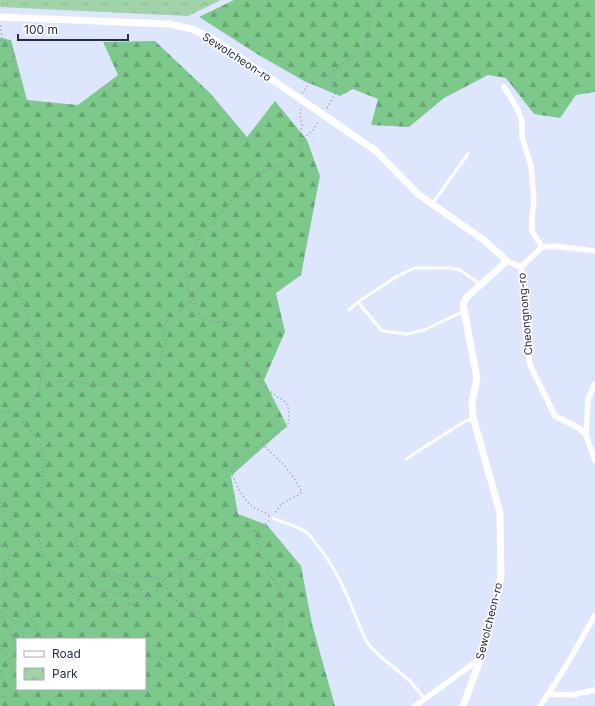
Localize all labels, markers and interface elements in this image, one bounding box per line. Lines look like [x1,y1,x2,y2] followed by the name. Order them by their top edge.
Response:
[18,16,128,42] scale bar
[24,22,58,37] text: 100 m
[200,30,274,85] street label: Sewolcheon-ro
[514,272,536,356] street label: Cheongnong-ro
[473,580,505,661] street label: Sewolcheon-ro
[16,638,146,690] legend
[52,646,81,661] text: Road
[52,666,78,681] text: Park

